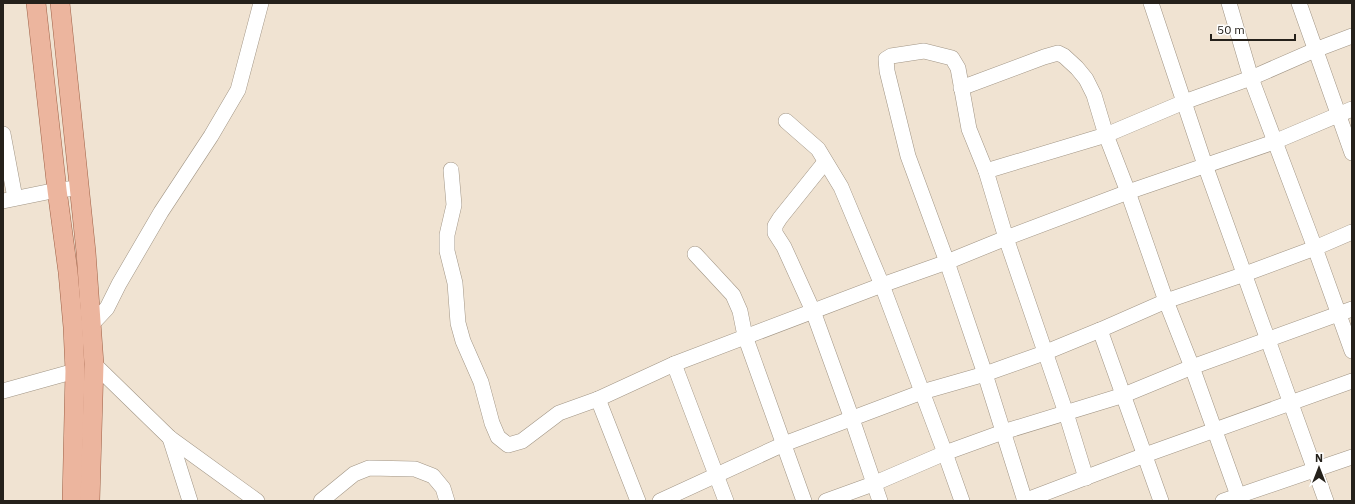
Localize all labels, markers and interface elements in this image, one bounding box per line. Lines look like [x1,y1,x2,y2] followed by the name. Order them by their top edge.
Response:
[1211,16,1295,42] scale bar
[1217,22,1245,37] text: 50 m
[1299,448,1339,488] north arrow
[1315,451,1323,465] text: N

